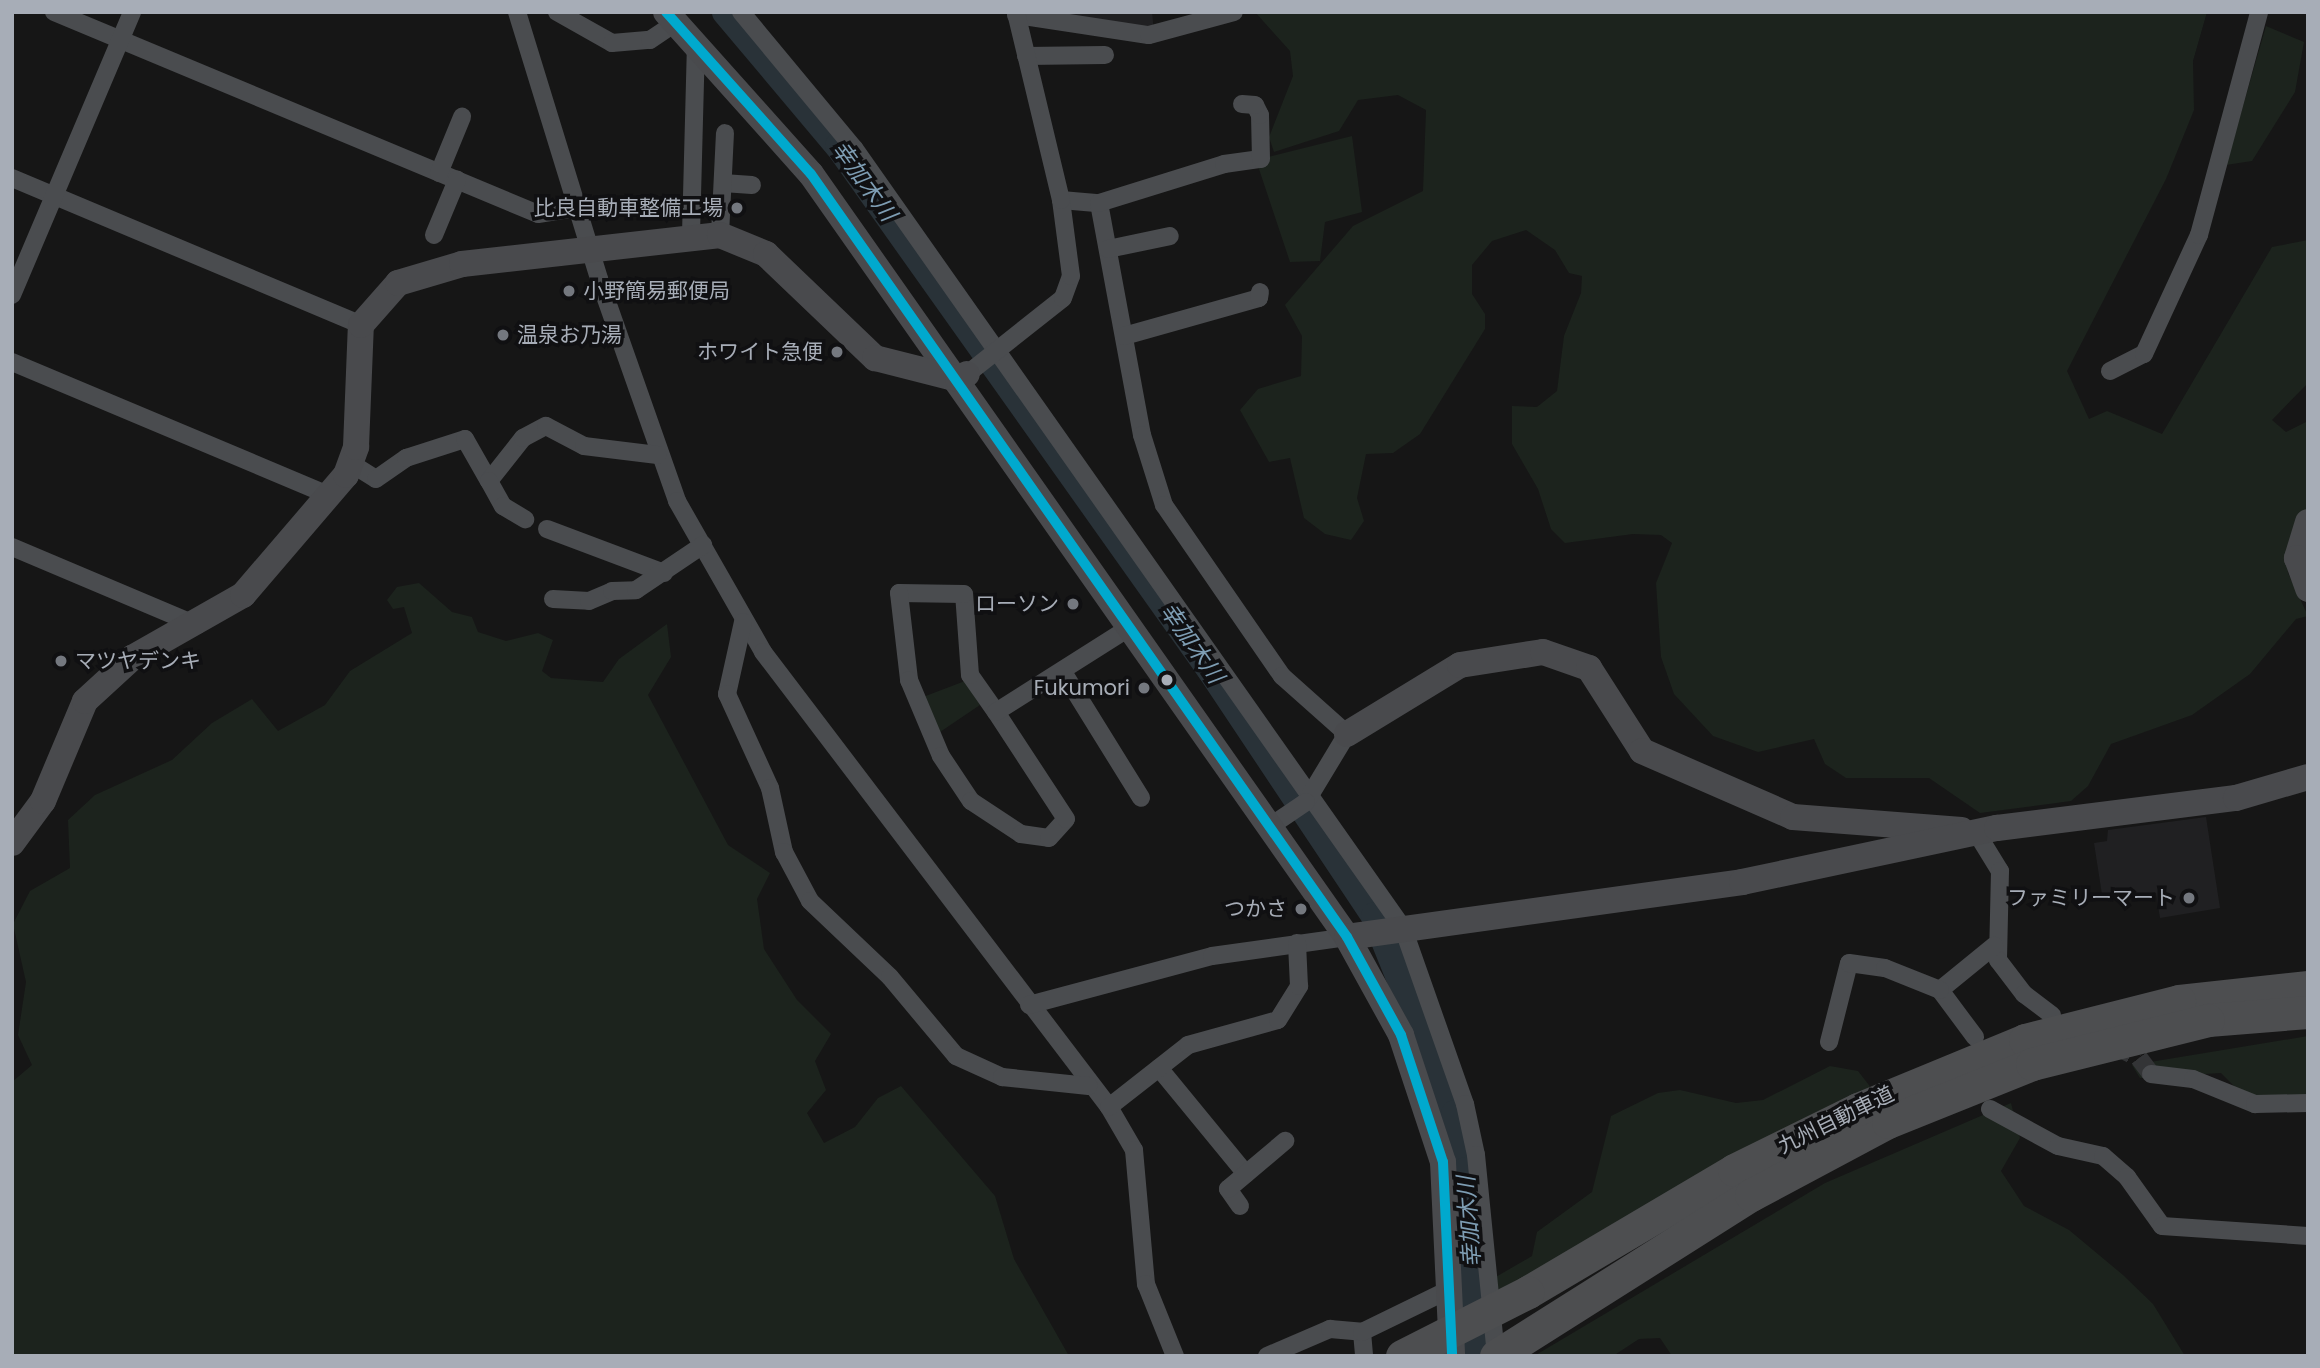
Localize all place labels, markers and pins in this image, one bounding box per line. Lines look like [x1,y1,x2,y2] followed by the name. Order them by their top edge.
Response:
[534,195,723,221] place label: 比良自動車整備工場
[729,200,745,216] marker: 比良自動車整備工場
[583,278,730,304] place label: 小野簡易郵便局
[561,283,577,299] marker: 小野簡易郵便局
[517,322,622,348] place label: 温泉お乃湯
[495,327,511,343] marker: 温泉お乃湯
[697,339,823,365] place label: ホワイト急便
[829,344,845,360] marker: ホワイト急便
[975,591,1059,617] place label: ローソン
[1065,596,1081,612] marker: ローソン
[75,648,201,674] place label: マツヤデンキ
[53,653,69,669] marker: マツヤデンキ
[1160,673,1174,687] unlabelled marker
[1034,675,1130,701] place label: Fukumori
[1136,680,1152,696] marker: Fukumori
[2007,885,2175,911] place label: ファミリーマート
[2181,890,2197,906] marker: ファミリーマート
[1224,896,1287,922] place label: つかさ
[1293,901,1309,917] marker: つかさ

